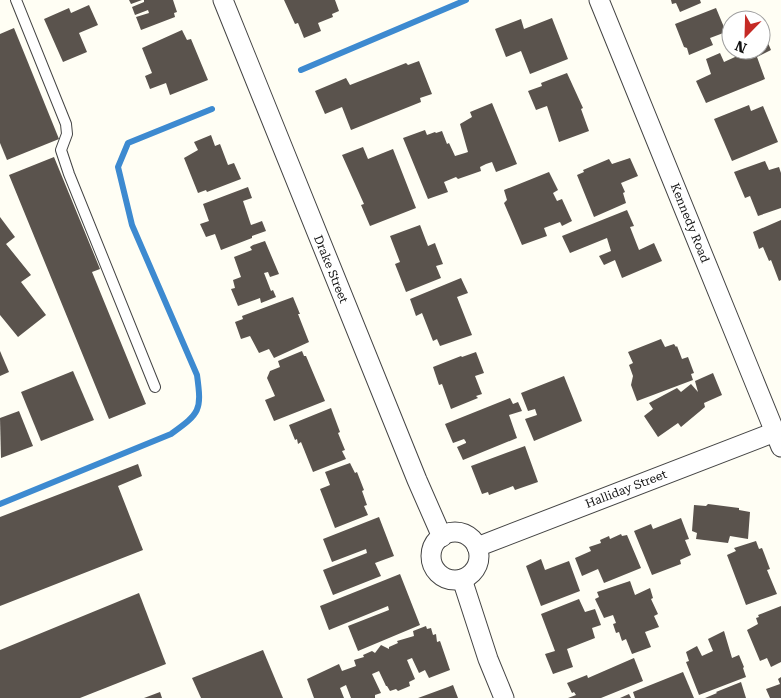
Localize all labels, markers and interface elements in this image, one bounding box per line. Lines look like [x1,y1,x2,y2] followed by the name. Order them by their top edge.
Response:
[721,10,771,60] north arrow
[733,37,749,56] text: N
[668,181,712,265] street label: Kennedy Road
[311,233,351,305] street label: Drake Street
[583,467,669,511] street label: Halliday Street

